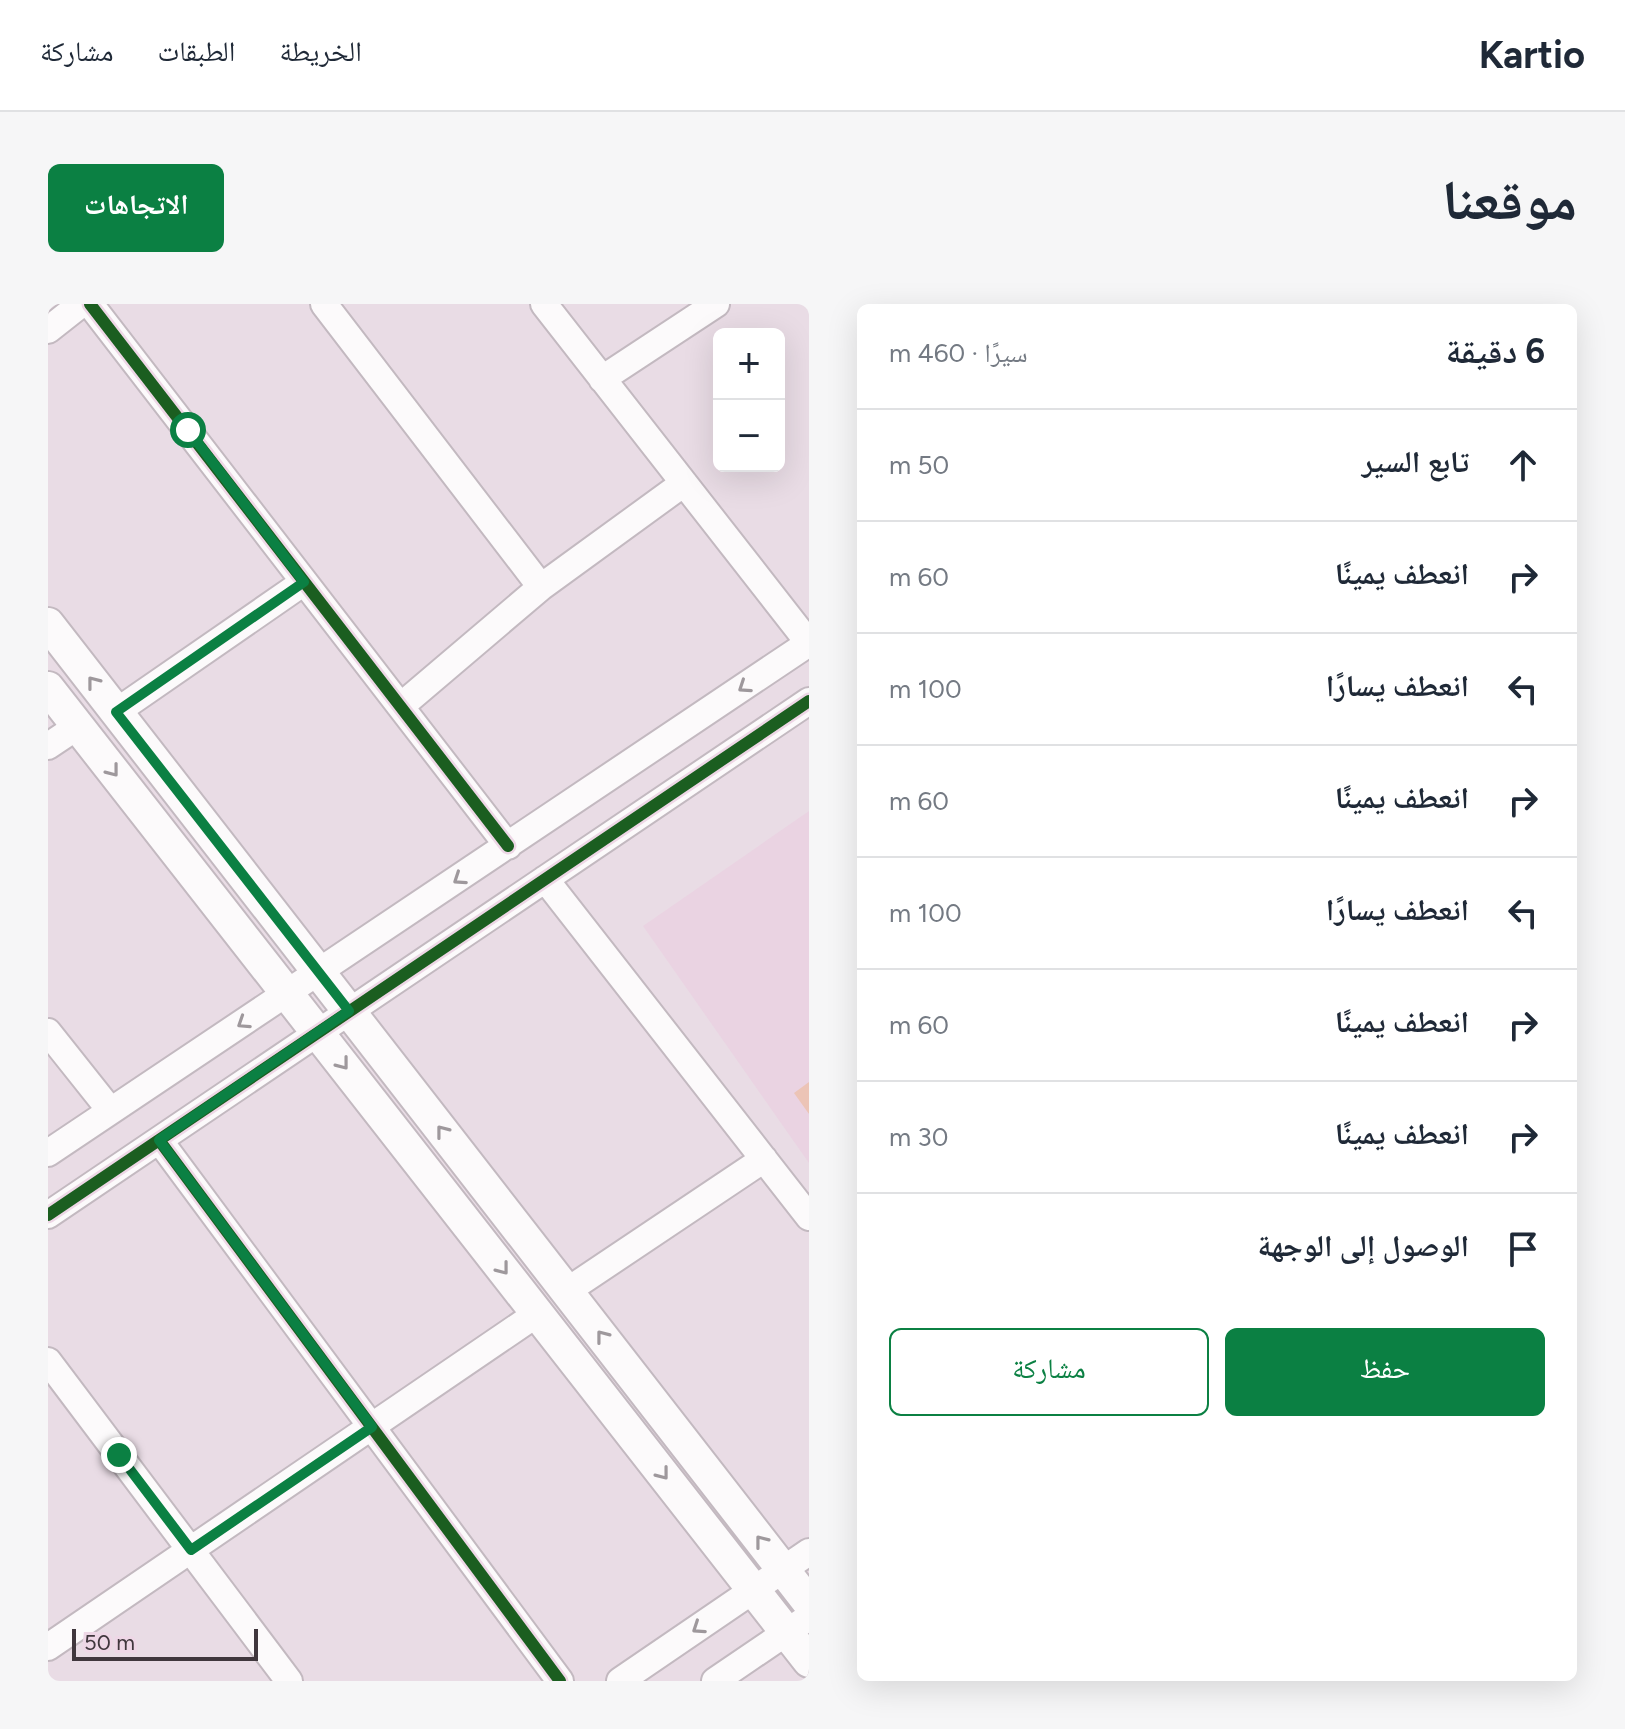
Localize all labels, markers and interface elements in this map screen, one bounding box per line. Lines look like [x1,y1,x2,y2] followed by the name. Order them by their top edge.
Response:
[1479,32,1585,78] text: Kartio
[40,34,114,68] text: مشاركة
[158,34,235,68] text: الطبقات
[279,34,362,68] text: الخريطة
[48,164,224,252] button: الاتجاهات
[1442,167,1577,234] text: موقعنا
[713,328,785,472] map controls
[713,328,785,400] button: +
[1446,331,1545,372] text: 6 دقيقة
[889,337,1028,369] text: سيرًا · 460 m
[713,400,785,472] button: −
[170,412,206,448] route start
[1362,443,1469,480] text: تابع السير
[1501,443,1545,487] icon: ahead
[889,449,949,481] text: 50 m
[1335,555,1469,592] text: انعطف يمينًا
[1501,555,1545,599] icon: right
[889,561,949,593] text: 60 m
[1326,667,1469,704] text: انعطف يسارًا
[1501,667,1545,711] icon: left
[889,673,962,705] text: 100 m
[89,677,103,691] one-way arrow
[739,677,753,692] one-way arrow
[104,762,118,777] one-way arrow
[1335,779,1469,816] text: انعطف يمينًا
[1501,779,1545,823] icon: right
[889,785,949,817] text: 60 m
[453,869,468,884] one-way arrow
[1326,891,1469,928] text: انعطف يسارًا
[1501,891,1545,935] icon: left
[889,897,962,929] text: 100 m
[1335,1003,1469,1040] text: انعطف يمينًا
[1501,1003,1545,1047] icon: right
[889,1009,949,1041] text: 60 m
[237,1014,252,1029] one-way arrow
[333,1055,348,1069] one-way arrow
[1335,1115,1469,1152] text: انعطف يمينًا
[1501,1115,1545,1159] icon: right
[889,1121,948,1153] text: 30 m
[437,1126,452,1140] one-way arrow
[1257,1227,1469,1264] text: الوصول إلى الوجهة
[1501,1227,1545,1271] icon: arrive
[493,1260,508,1274] one-way arrow
[889,1328,1209,1416] button: مشاركة
[1225,1328,1545,1416] button: حفظ
[597,1330,611,1345] one-way arrow
[101,1437,137,1473] route end
[653,1465,668,1479] one-way arrow
[756,1536,771,1550] one-way arrow
[693,1618,707,1633] one-way arrow
[72,1625,258,1661] scale bar
[84,1629,135,1656] text: 50 m

